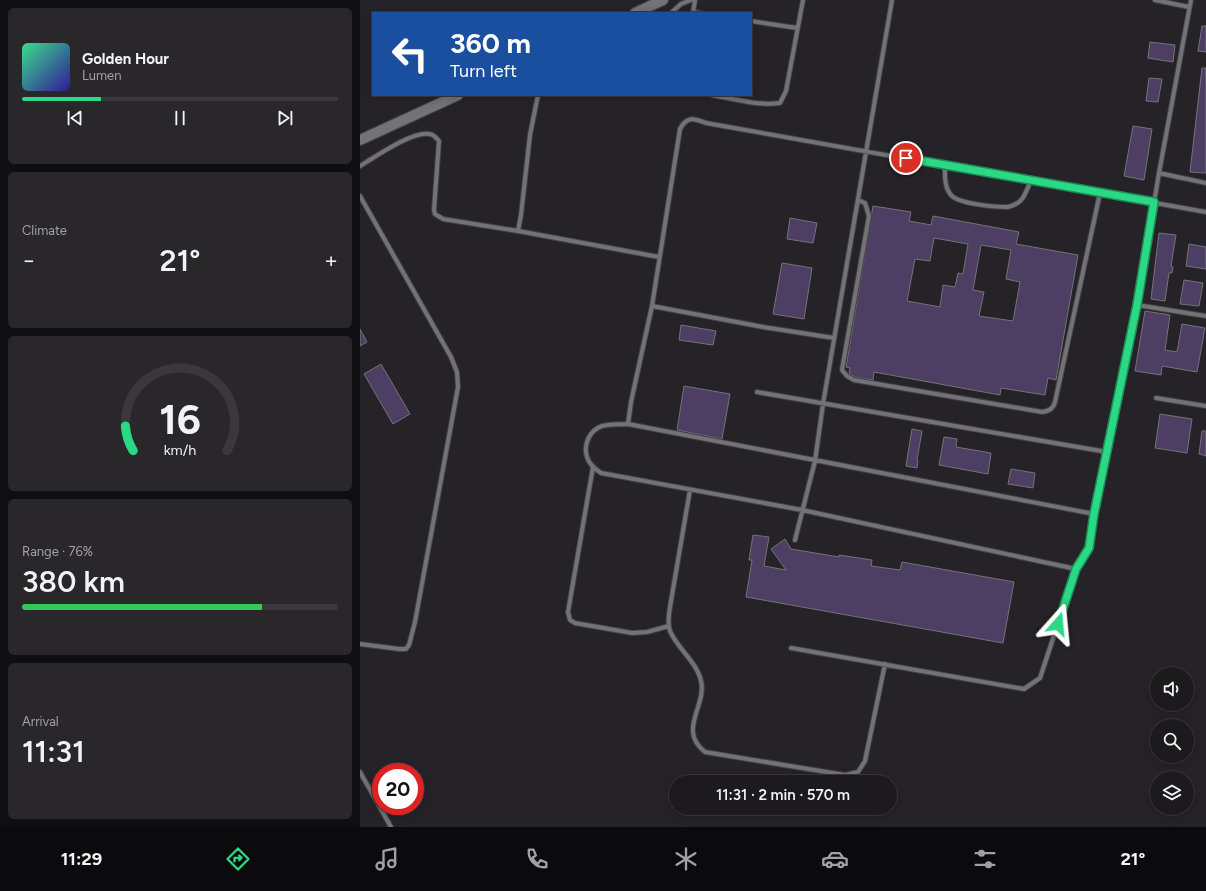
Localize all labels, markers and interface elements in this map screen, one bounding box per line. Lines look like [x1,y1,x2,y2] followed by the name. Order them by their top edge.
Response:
[450,26,531,60] text: 360 m
[384,28,436,80] icon: left
[82,50,169,68] text: Golden Hour
[450,60,517,82] text: Turn left
[82,68,121,83] text: Lumen
[64,107,86,129] icon: previous
[169,107,191,129] icon: pause
[274,107,296,129] icon: next
[889,141,923,175] pin
[895,147,917,169] icon: arrive
[22,223,67,238] text: Climate
[160,242,200,279] text: 21°
[22,247,36,274] text: −
[324,247,338,274] text: +
[159,394,201,444] text: 16
[164,441,196,459] text: km/h
[22,544,93,559] text: Range · 76%
[22,563,125,600] text: 380 km
[1037,603,1079,645] position arrow
[1150,667,1194,815] map controls
[1150,667,1194,711] button: sound
[22,714,59,729] text: Arrival
[1150,719,1194,763] button: search
[22,733,85,770] text: 11:31
[372,763,424,815] speed limit sign: 20
[1150,771,1194,815] button: layers
[716,786,850,804] text: 11:31 · 2 min · 570 m
[224,845,252,873] icon: directions
[373,845,401,873] icon: music
[523,845,551,873] icon: phone
[672,845,700,873] icon: climate
[821,845,849,873] icon: car
[971,845,999,873] icon: filters
[61,848,102,870] text: 11:29
[1120,848,1145,870] text: 21°

